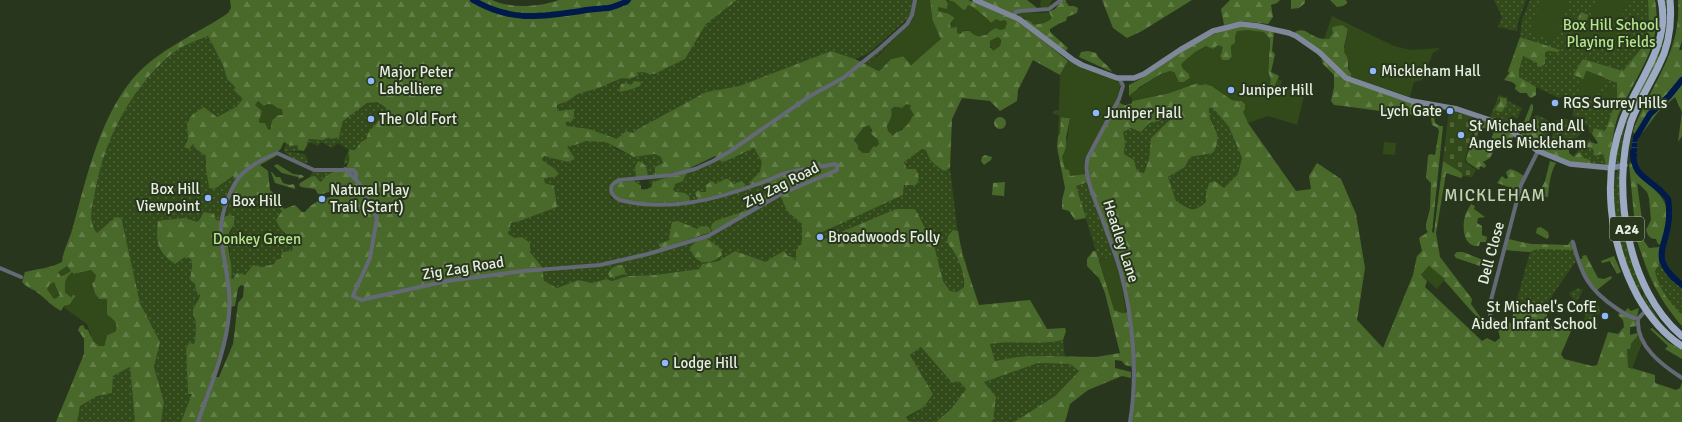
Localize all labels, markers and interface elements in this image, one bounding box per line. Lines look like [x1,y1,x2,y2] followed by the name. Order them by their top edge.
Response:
[1563,16,1659,51] park label: Box Hill School Playing Fields
[1381,62,1481,80] place label: Mickleham Hall
[379,63,454,98] place label: Major Peter Labelliere
[1368,66,1378,76] marker: Mickleham Hall
[366,76,376,86] marker: Major Peter Labelliere
[1239,81,1313,99] place label: Juniper Hill
[1226,85,1236,95] marker: Juniper Hill
[1563,94,1668,112] place label: RGS Surrey Hills
[1550,98,1560,108] marker: RGS Surrey Hills
[1380,102,1442,120] place label: Lych Gate
[1104,104,1182,122] place label: Juniper Hall
[1445,106,1455,116] marker: Lych Gate
[1091,108,1101,118] marker: Juniper Hall
[379,110,457,128] place label: The Old Fort
[366,114,376,124] marker: The Old Fort
[1469,117,1586,152] place label: St Michael and All Angels Mickleham
[1456,130,1466,140] marker: St Michael and All Angels Mickleham
[740,158,822,212] street label: Zig Zag Road
[136,180,200,215] place label: Box Hill Viewpoint
[330,181,409,216] place label: Natural Play Trail (Start)
[1444,185,1546,206] district label: MICKLEHAM
[232,192,282,210] place label: Box Hill
[203,193,213,203] marker: Box Hill Viewpoint
[317,194,327,204] marker: Natural Play Trail (Start)
[219,196,229,206] marker: Box Hill
[1099,197,1143,285] street label: Headley Lane
[1610,217,1644,241] road number: A24
[1474,220,1508,286] street label: Dell Close
[828,228,940,246] place label: Broadwoods Folly
[213,230,301,248] park label: Donkey Green
[815,232,825,242] marker: Broadwoods Folly
[421,253,505,283] street label: Zig Zag Road
[1472,298,1597,333] place label: St Michael's CofE Aided Infant School
[1600,311,1610,321] marker: St Michael's CofE Aided Infant School
[673,354,738,372] place label: Lodge Hill
[660,358,670,368] marker: Lodge Hill

